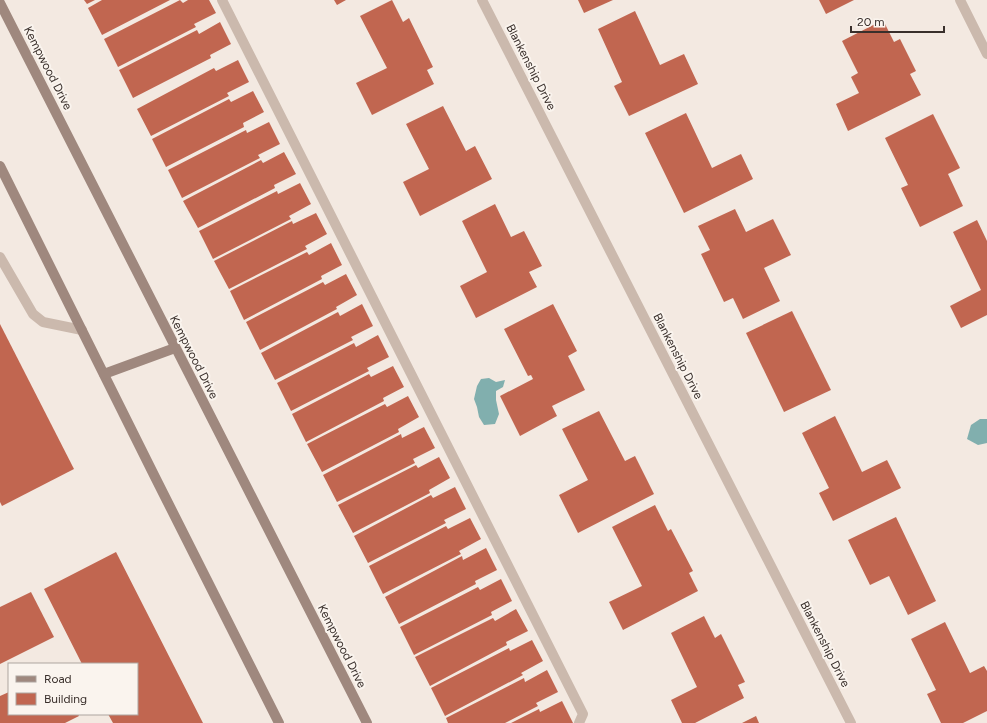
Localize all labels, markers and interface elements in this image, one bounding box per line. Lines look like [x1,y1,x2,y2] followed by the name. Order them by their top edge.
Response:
[851,8,944,34] scale bar
[857,15,885,29] text: 20 m
[503,22,559,113] street label: Blankenship Drive
[21,24,75,112] street label: Kempwood Drive
[650,311,706,402] street label: Blankenship Drive
[167,313,221,401] street label: Kempwood Drive
[797,599,853,690] street label: Blankenship Drive
[315,602,369,690] street label: Kempwood Drive
[8,663,138,715] legend
[44,672,72,686] text: Road
[44,692,87,706] text: Building

